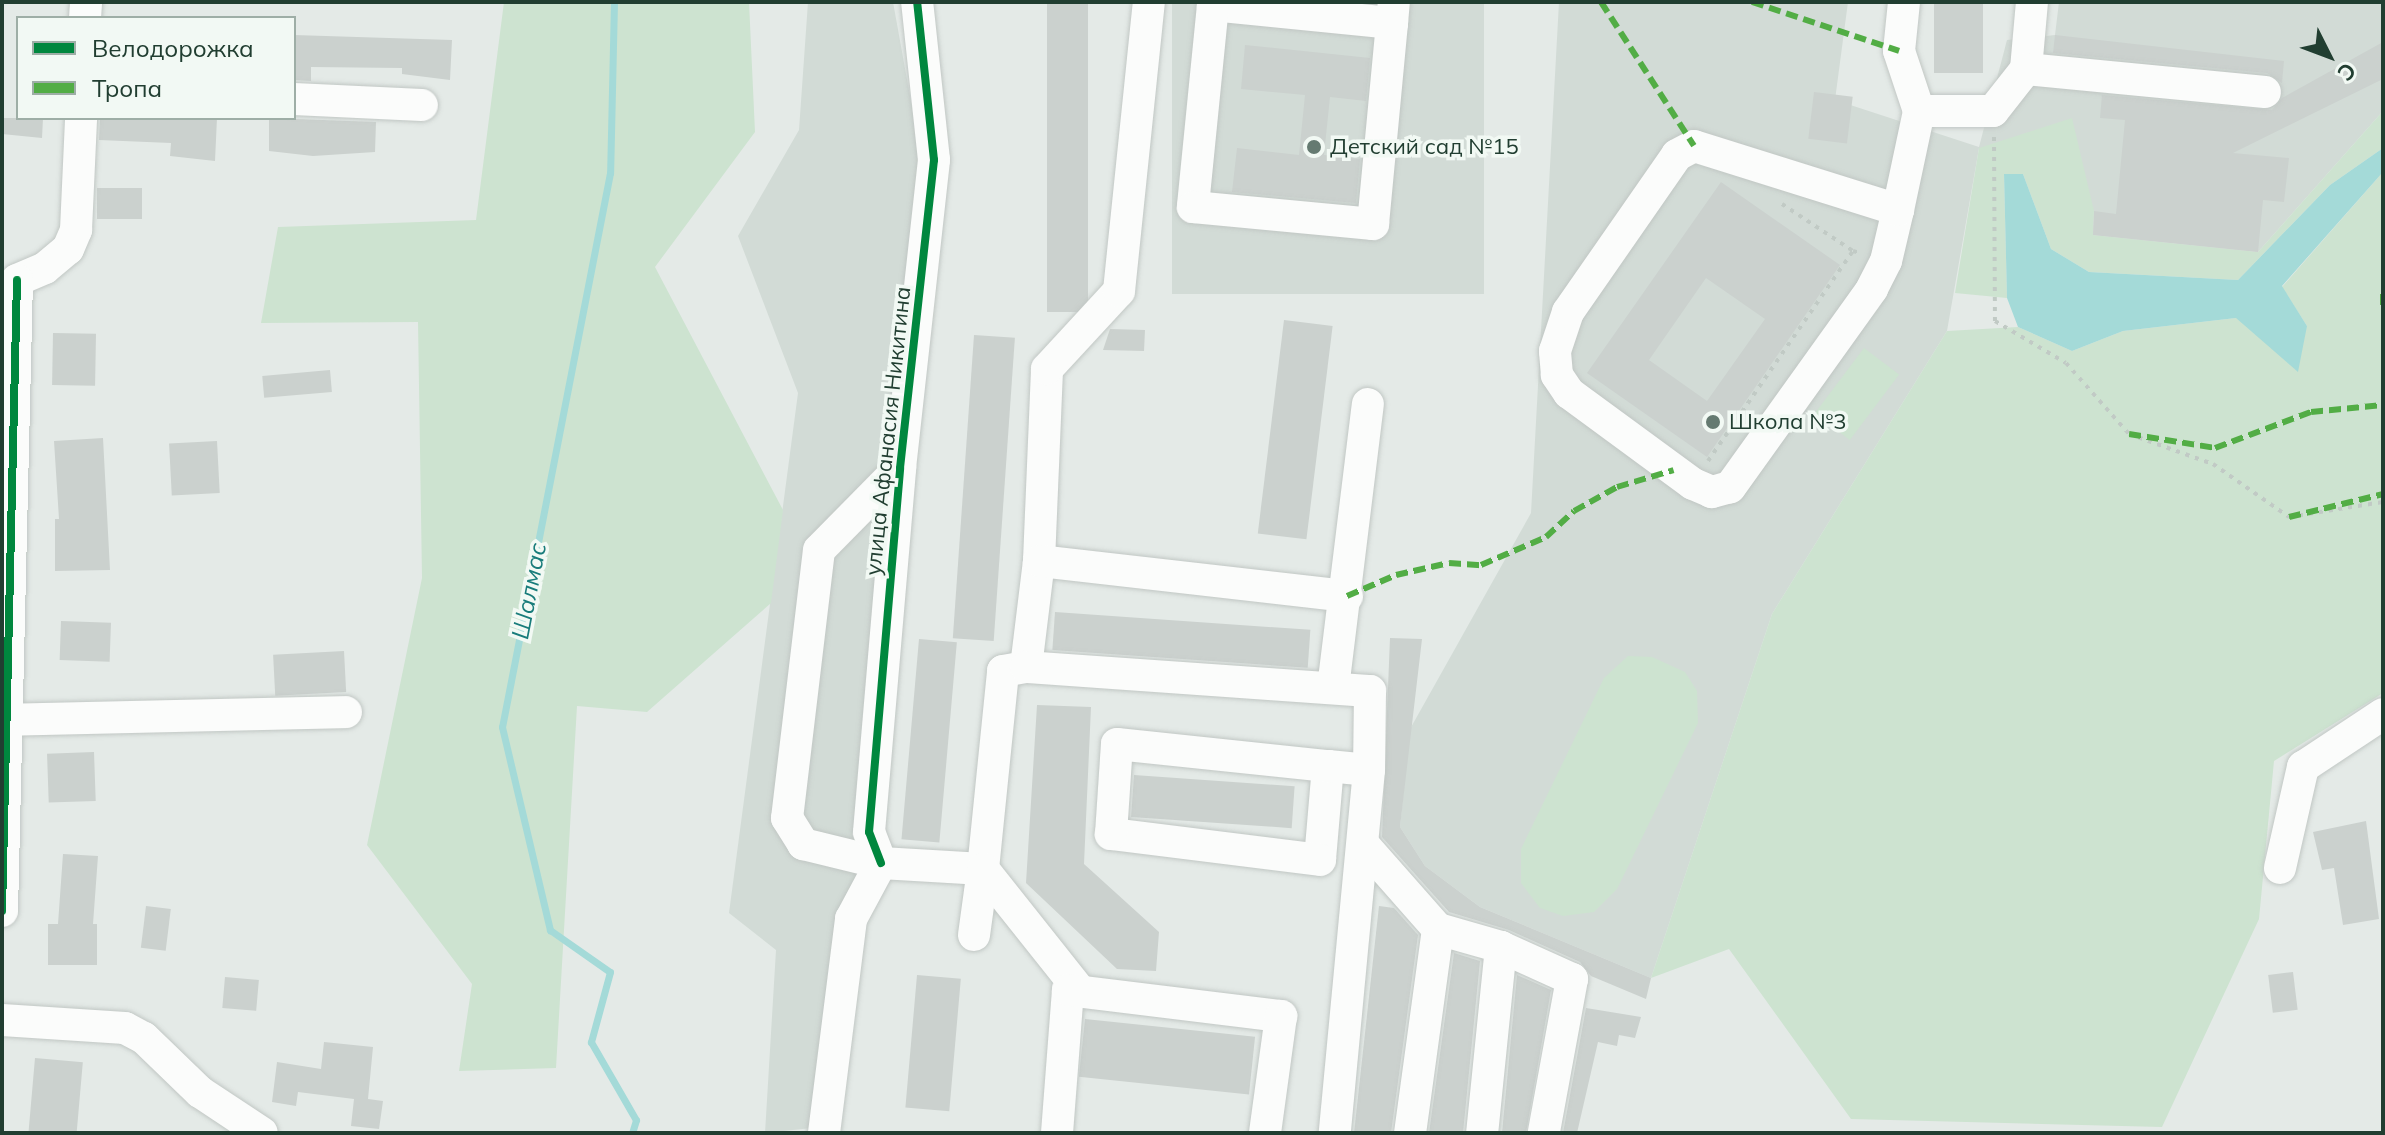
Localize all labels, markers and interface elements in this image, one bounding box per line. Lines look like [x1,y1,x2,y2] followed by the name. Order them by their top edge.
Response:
[16,16,296,120] legend
[2289,16,2369,96] north arrow
[92,33,254,63] text: Велодорожка
[2331,57,2362,87] text: С
[92,73,162,103] text: Тропа
[1330,134,1519,160] place label: Детский сад №15
[1305,138,1323,156] marker: Детский сад №15
[860,285,916,577] street label: улица Афанасия Никитина
[1729,409,1846,435] place label: Школа №3
[1704,413,1722,431] marker: Школа №3
[506,540,552,642] water label: Шалмас

